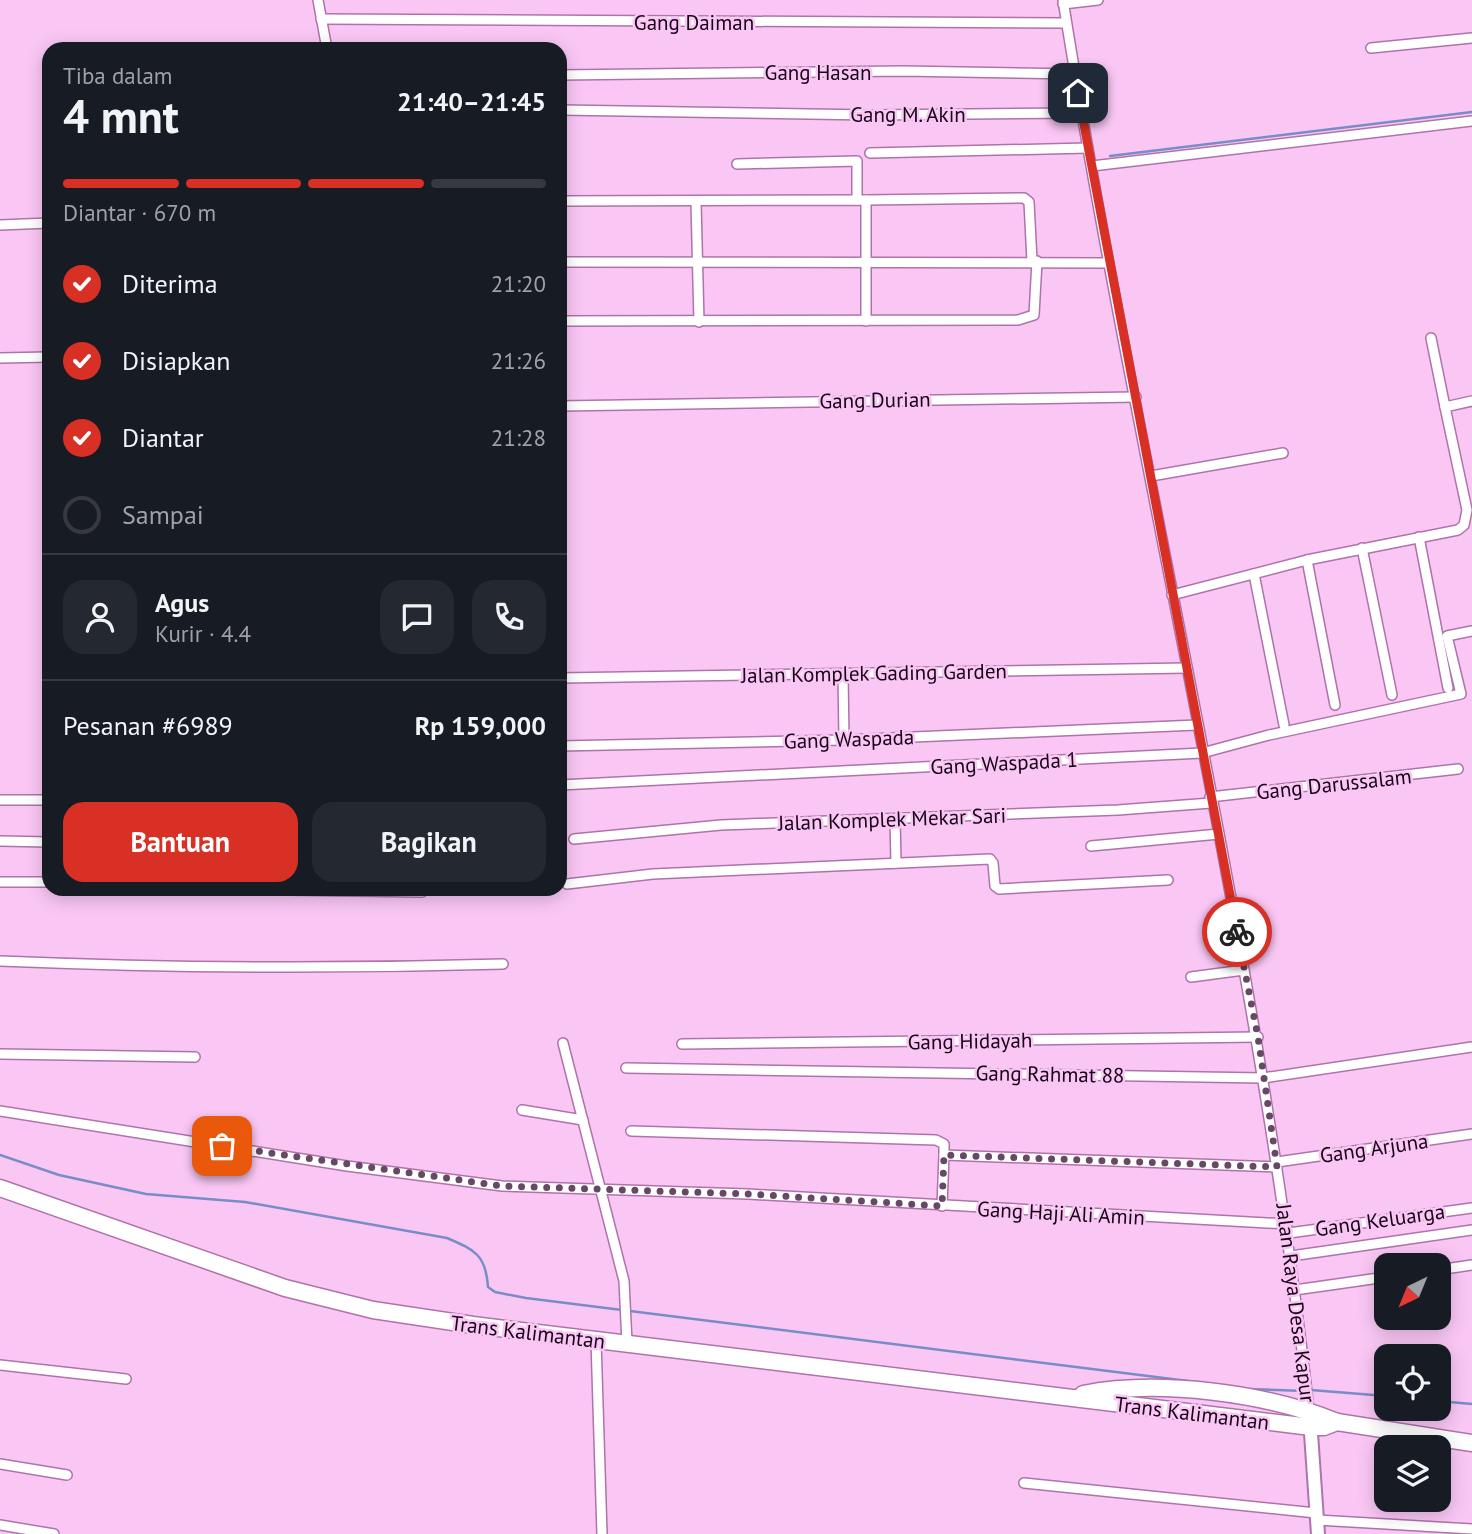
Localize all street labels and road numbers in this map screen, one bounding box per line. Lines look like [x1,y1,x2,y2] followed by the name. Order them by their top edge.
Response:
[634,9,754,36] street label: Gang Daiman
[765,59,871,86] street label: Gang Hasan
[850,101,966,128] street label: Gang M. Akin
[819,386,931,414] street label: Gang Durian
[740,657,1007,689] street label: Jalan Komplek Gading Garden
[783,723,915,755] street label: Gang Waspada
[930,746,1078,780] street label: Gang Waspada 1
[1255,762,1413,806] street label: Gang Darussalam
[776,802,1007,837] street label: Jalan Komplek Mekar Sari
[907,1026,1033,1056] street label: Gang Hidayah
[975,1059,1125,1089] street label: Gang Rahmat 88
[1318,1127,1430,1169] street label: Gang Arjuna
[977,1195,1145,1231] street label: Gang Haji Ali Amin
[1313,1198,1447,1242] street label: Gang Keluarga
[1270,1201,1322,1404] street label: Jalan Raya Desa Kapur
[449,1309,607,1355] street label: Trans Kalimantan
[1113,1390,1271,1436] street label: Trans Kalimantan

